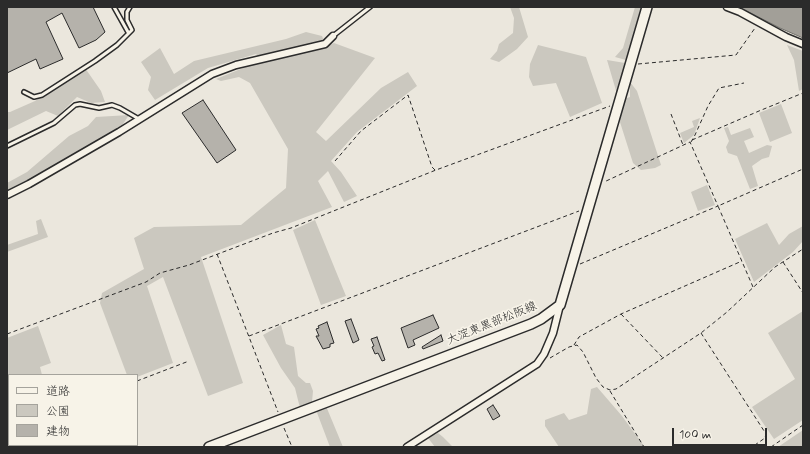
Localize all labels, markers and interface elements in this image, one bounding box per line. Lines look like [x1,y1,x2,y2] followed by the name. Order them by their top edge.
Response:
[445,299,539,349] street label: 大淀東黒部松阪線
[8,374,138,446] legend
[46,384,70,400] text: 道路
[46,404,70,420] text: 公園
[674,420,769,446] scale bar
[46,424,70,440] text: 建物
[679,427,711,443] text: 100 m

